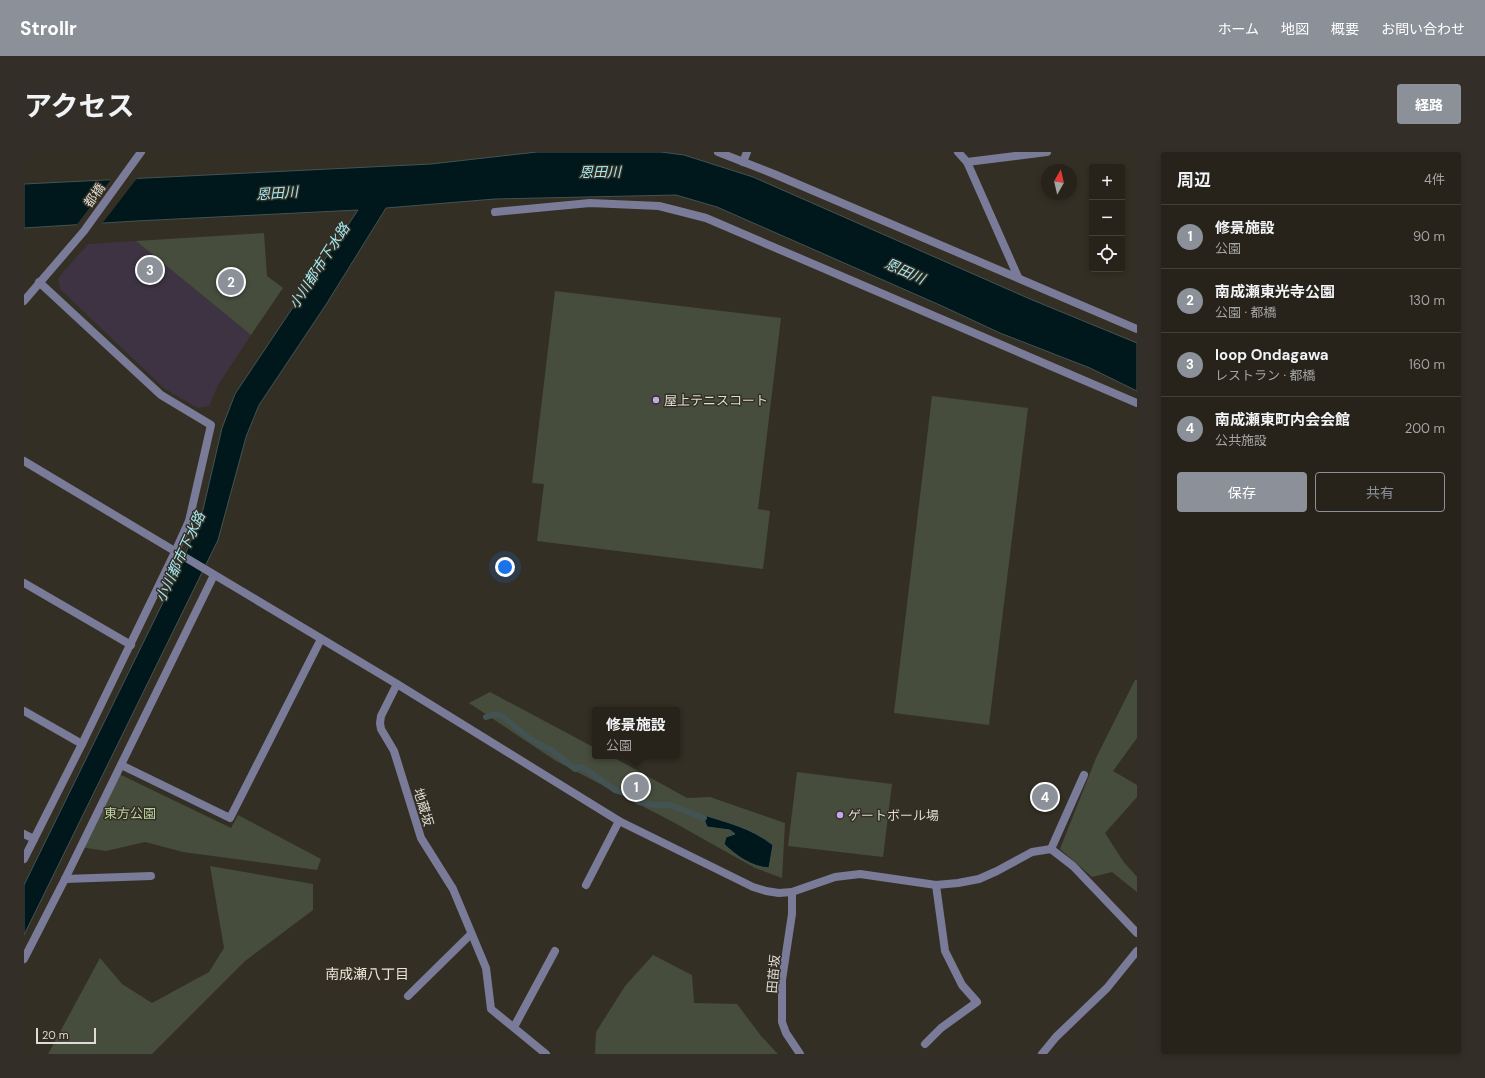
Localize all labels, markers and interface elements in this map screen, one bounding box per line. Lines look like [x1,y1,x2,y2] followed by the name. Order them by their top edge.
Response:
[20,16,77,41] text: Strollr
[1217,20,1259,38] text: ホーム
[1281,20,1309,38] text: 地図
[1331,20,1359,38] text: 概要
[1381,20,1465,38] text: お問い合わせ
[1397,84,1461,124] button: 経路
[24,88,135,125] text: アクセス
[579,163,623,181] water label: 恩田川
[1041,164,1077,200] north arrow
[1089,164,1125,272] map controls
[1089,164,1125,200] button: +
[1177,169,1211,191] text: 周辺
[1424,171,1445,188] text: 4件
[80,180,109,211] street label: 都橋
[255,182,301,203] water label: 恩田川
[1089,200,1125,236] button: −
[1215,218,1275,238] text: 修景施設
[285,219,354,312] water label: 小川都市下水路
[1188,228,1192,245] text: 1
[1413,228,1445,245] text: 90 m
[1089,236,1125,272] button: locate
[1215,240,1241,257] text: 公園
[882,254,930,289] water label: 恩田川
[137,255,163,285] pin: 3
[218,267,244,297] pin: 2
[1215,282,1335,302] text: 南成瀬東光寺公園
[1186,292,1194,309] text: 2
[1409,292,1445,309] text: 130 m
[1215,304,1277,321] text: 公園 · 都橋
[1215,345,1329,365] text: loop Ondagawa
[1186,356,1194,373] text: 3
[1409,356,1445,373] text: 160 m
[1215,367,1316,384] text: レストラン · 都橋
[664,392,768,409] place label: 屋上テニスコート
[651,395,661,405] marker: 屋上テニスコート
[1215,410,1350,430] text: 南成瀬東町内会会館
[1186,420,1194,437] text: 4
[1405,420,1445,437] text: 200 m
[1215,432,1267,449] text: 公共施設
[1177,472,1307,512] button: 保存
[1315,472,1445,512] button: 共有
[151,508,209,605] water label: 小川都市下水路
[495,557,515,577] your location
[592,707,680,759] popup
[606,715,666,735] text: 修景施設
[606,737,632,754] text: 公園
[623,772,649,802] pin: 1
[1032,782,1058,812] pin: 4
[410,786,437,828] street label: 地蔵坂
[104,805,156,822] park label: 東方公園
[848,807,939,824] place label: ゲートボール場
[835,810,845,820] marker: ゲートボール場
[763,954,784,994] street label: 田苗坂
[325,965,409,983] district label: 南成瀬八丁目
[36,1026,96,1045] scale bar
[42,1028,68,1042] text: 20 m

